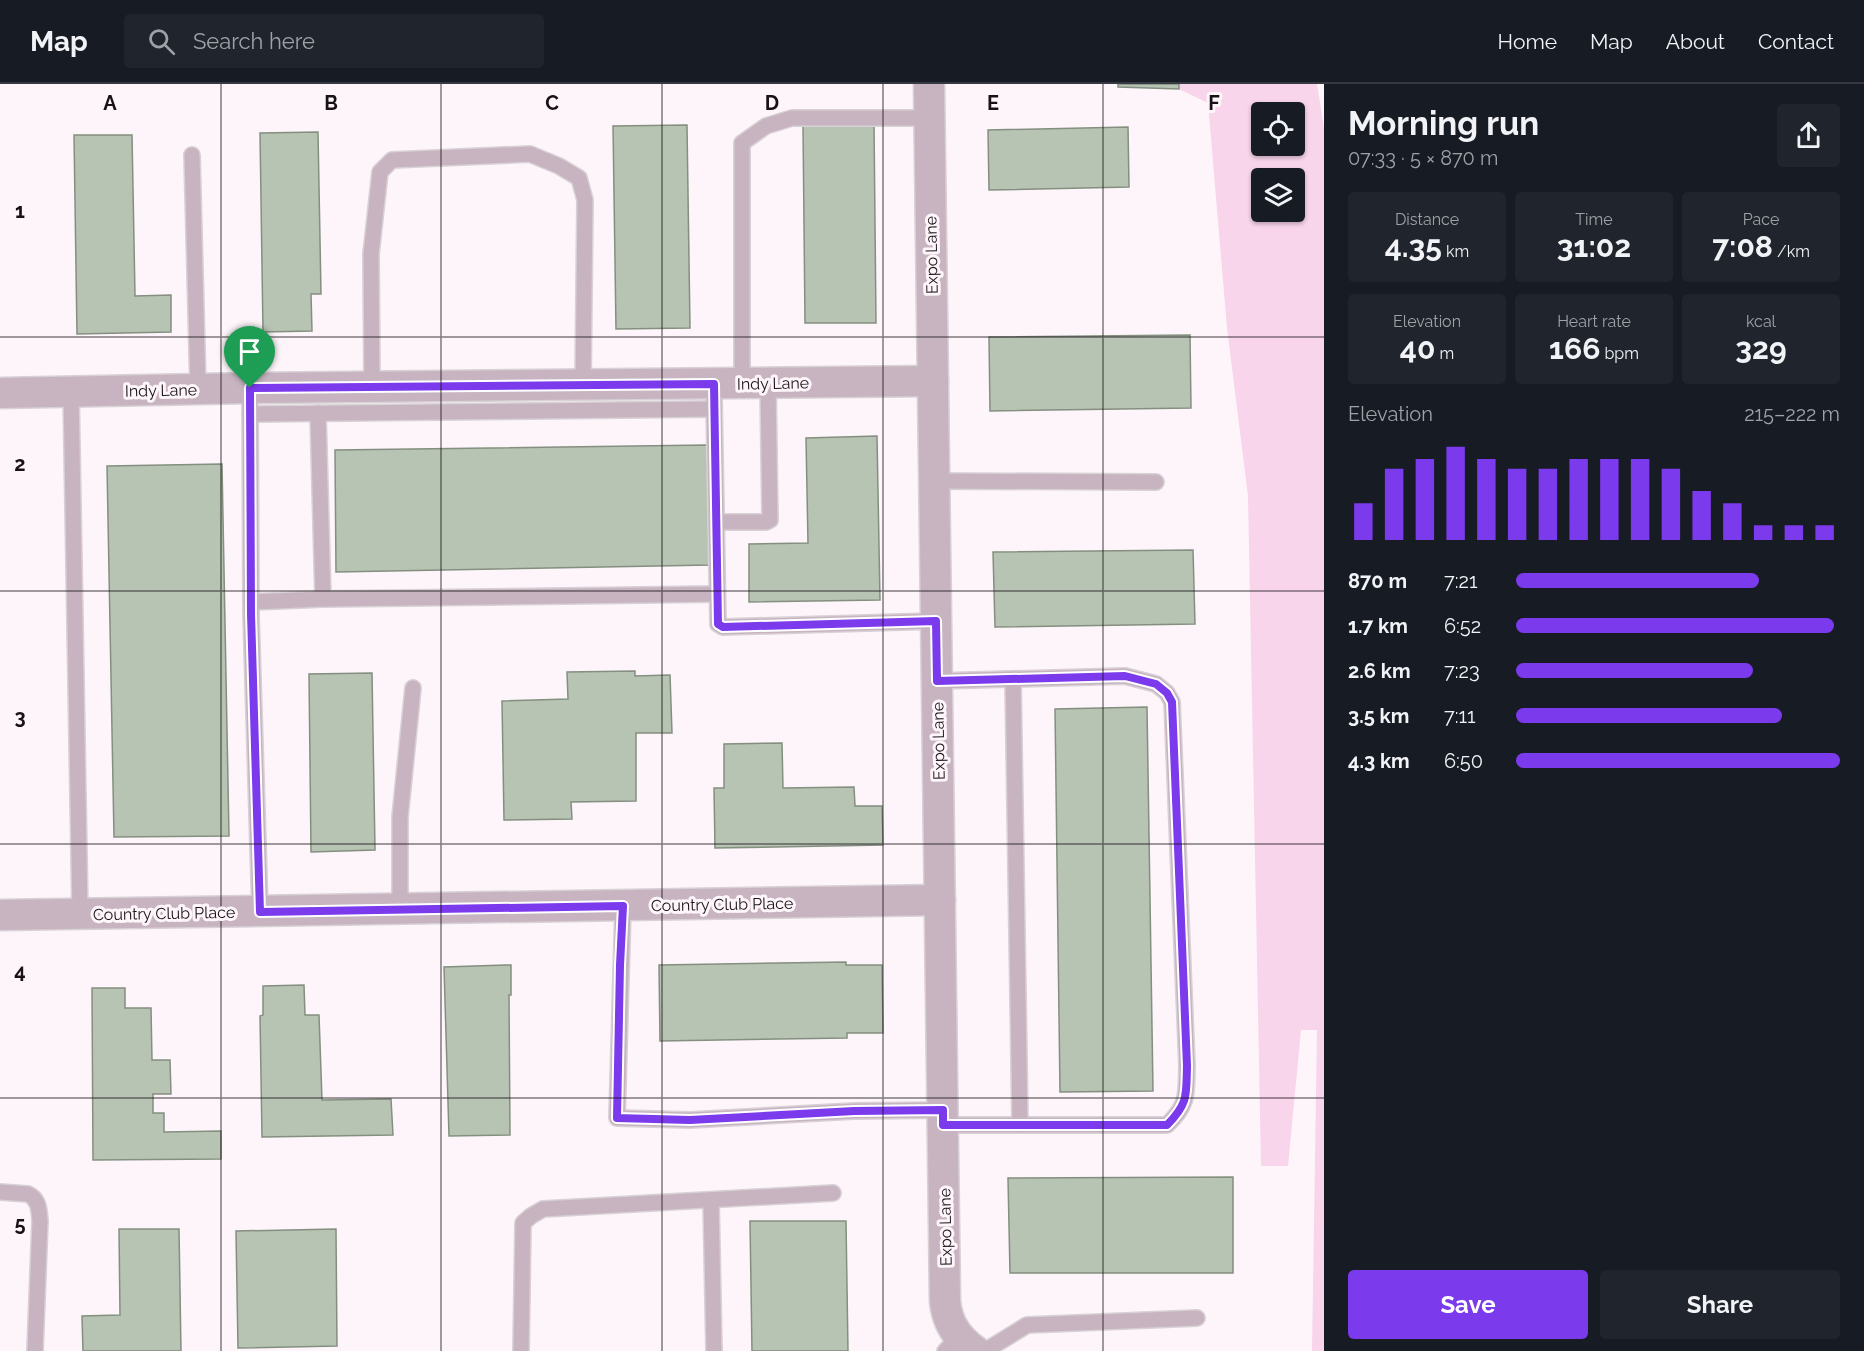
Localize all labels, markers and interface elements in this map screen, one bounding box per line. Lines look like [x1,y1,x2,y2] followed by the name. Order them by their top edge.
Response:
[124,14,544,68] search box
[30,25,88,58] text: Map
[145,25,178,58] icon: search
[193,28,315,54] text: Search here
[1498,29,1557,54] text: Home
[1590,29,1633,54] text: Map
[1666,29,1725,54] text: About
[1758,29,1834,54] text: Contact
[103,91,117,115] text: A
[324,91,338,115] text: B
[545,91,559,115] text: C
[765,91,779,115] text: D
[987,91,999,115] text: E
[1208,91,1220,115] text: F
[1251,102,1305,222] map controls
[1251,102,1305,156] button: locate
[1348,104,1539,143] text: Morning run
[1777,104,1840,167] button: share
[1348,146,1498,170] text: 07:33 · 5 × 870 m
[1251,168,1305,222] button: layers
[15,199,25,223] text: 1
[1395,210,1459,229] text: Distance
[1575,210,1613,229] text: Time
[1743,210,1779,229] text: Pace
[921,216,942,294] street label: Expo Lane
[1385,229,1442,264] text: 4.35
[1557,229,1631,264] text: 31:02
[1712,229,1773,264] text: 7:08
[1442,242,1469,261] text: km
[1773,242,1810,261] text: /km
[1393,312,1461,331] text: Elevation
[1557,312,1631,331] text: Heart rate
[1746,312,1776,331] text: kcal
[224,326,275,388] pin
[1400,331,1435,366] text: 40
[1549,331,1600,366] text: 166
[1735,331,1787,366] text: 329
[233,335,266,368] icon: arrive
[1435,344,1454,363] text: m
[1600,344,1639,363] text: bpm
[737,373,809,394] street label: Indy Lane
[125,380,197,401] street label: Indy Lane
[1348,402,1433,426] text: Elevation
[1744,402,1840,426] text: 215–222 m
[14,452,26,476] text: 2
[1348,569,1407,593] text: 870 m
[1444,569,1477,593] text: 7:21
[1348,614,1408,638] text: 1.7 km
[1444,614,1481,638] text: 6:52
[1348,659,1411,683] text: 2.6 km
[1444,659,1480,683] text: 7:23
[928,702,949,780] street label: Expo Lane
[1348,704,1409,728] text: 3.5 km
[1444,704,1476,728] text: 7:11
[14,705,26,729] text: 3
[1348,749,1410,773] text: 4.3 km
[1444,749,1483,773] text: 6:50
[651,894,793,915] street label: Country Club Place
[93,903,235,924] street label: Country Club Place
[14,959,26,983] text: 4
[935,1188,956,1266] street label: Expo Lane
[14,1212,26,1236] text: 5
[1348,1270,1588,1339] button: Save
[1600,1270,1840,1339] button: Share

